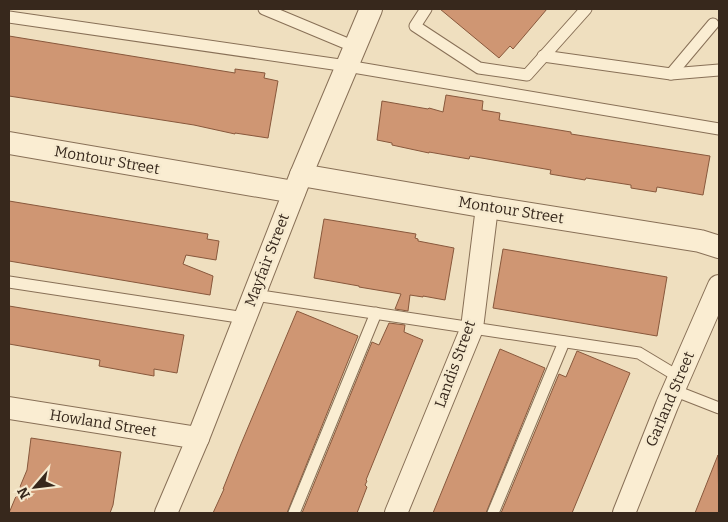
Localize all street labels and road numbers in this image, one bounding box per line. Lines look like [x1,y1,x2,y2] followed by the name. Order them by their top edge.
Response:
[53,142,161,178] street label: Montour Street
[457,193,565,227] street label: Montour Street
[241,210,293,309] street label: Mayfair Street
[431,317,479,410] street label: Landis Street
[642,348,698,449] street label: Garland Street
[48,406,158,440] street label: Howland Street

